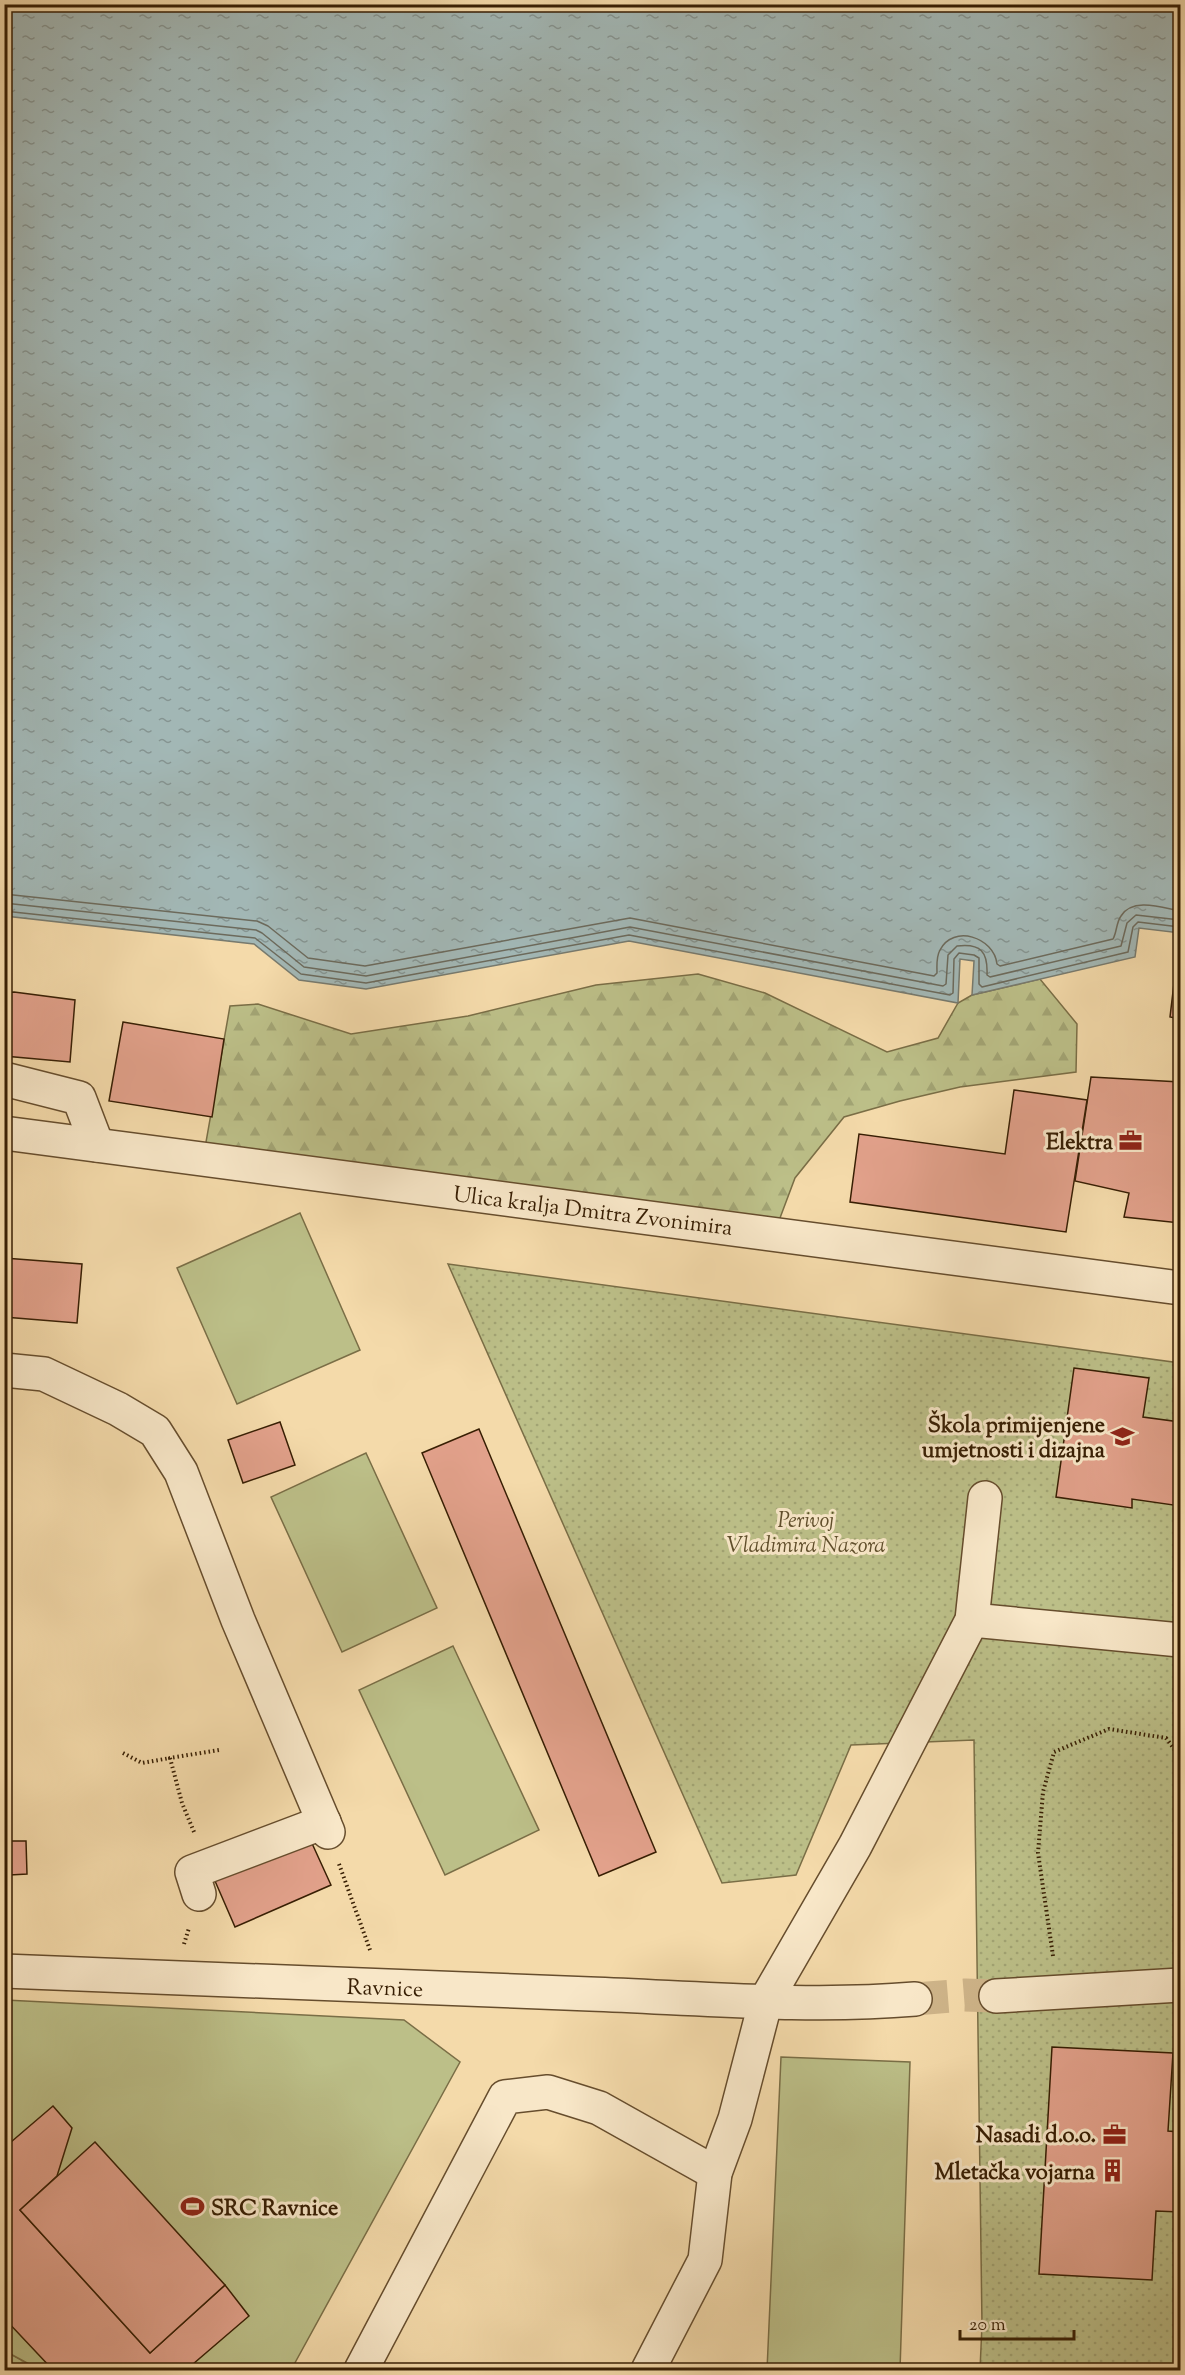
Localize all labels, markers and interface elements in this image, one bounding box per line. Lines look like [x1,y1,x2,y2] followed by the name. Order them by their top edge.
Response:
[1046,1128,1114,1160] place label: Elektra
[1118,1128,1144,1154] office icon: Elektra
[451,1180,734,1246] street label: Ulica kralja Dmitra Zvonimira
[922,1410,1106,1468] place label: Škola primijenjene umjetnosti i dizajna
[1110,1424,1136,1450] school or university icon: Škola primijenjene umjetnosti i dizajna
[727,1506,885,1563] park label: Perivoj Vladimira Nazora
[346,1973,424,2007] street label: Ravnice
[976,2121,1096,2153] place label: Nasadi d.o.o.
[1101,2121,1127,2147] office icon: Nasadi d.o.o.
[935,2158,1096,2190] place label: Mletačka vojarna
[1100,2158,1126,2184] building icon: Mletačka vojarna
[180,2194,206,2220] sports icon: SRC Ravnice
[211,2194,338,2226] place label: SRC Ravnice
[960,2303,1074,2341] scale bar
[969,2313,1006,2339] text: 20 m

